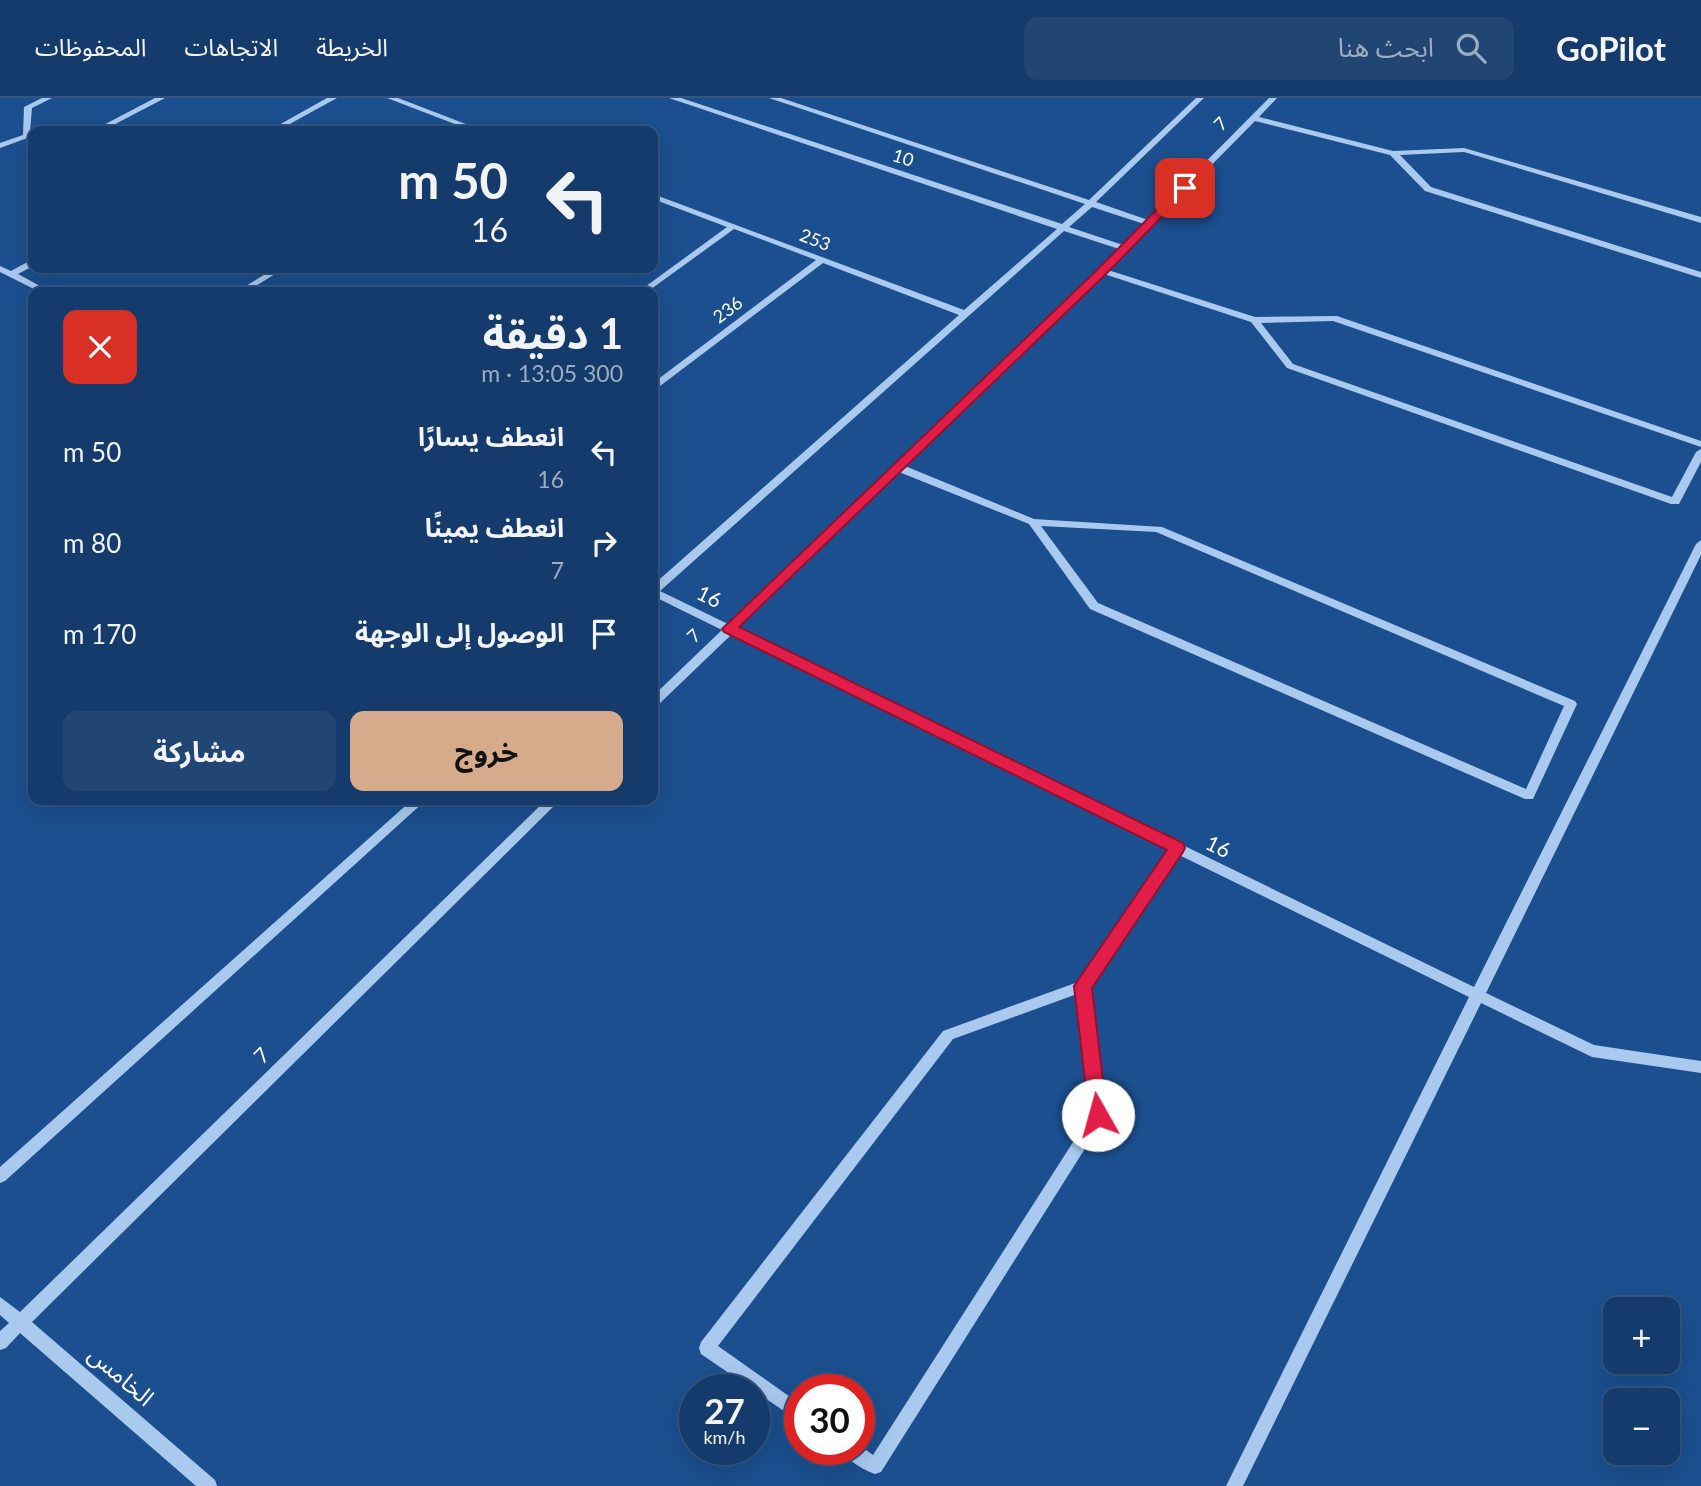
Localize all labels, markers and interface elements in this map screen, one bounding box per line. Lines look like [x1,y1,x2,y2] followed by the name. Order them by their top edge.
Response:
[1024,17,1514,80] search box
[1556,28,1666,68] text: GoPilot
[1452,29,1490,67] icon: search
[1338,31,1434,63] text: ابحث هنا
[35,32,146,61] text: المحفوظات
[184,32,278,61] text: الاتجاهات
[316,32,388,61] text: الخريطة
[1209,112,1232,135] street label: 7
[890,143,917,171] street label: 10
[398,151,508,209] text: 50 m
[532,154,623,245] icon: left
[1155,158,1215,218] pin
[1166,169,1204,207] icon: arrive
[471,210,508,249] text: 16
[797,223,834,255] street label: 253
[708,291,747,327] street label: 236
[483,308,623,358] text: 1 دقيقة
[63,310,137,384] button: close
[481,359,623,387] text: 300 m · 13:05
[418,420,564,452] text: انعطف يسارًا
[585,433,623,471] icon: left
[63,436,121,468] text: 50 m
[537,465,564,493] text: 16
[425,511,564,543] text: انعطف يمينًا
[585,524,623,562] icon: right
[63,527,121,559] text: 80 m
[551,556,564,584] text: 7
[693,579,726,612] street label: 16
[585,615,623,653] icon: arrive
[355,616,564,648] text: الوصول إلى الوجهة
[63,618,136,650] text: 170 m
[682,624,705,647] street label: 7
[63,711,336,791] button: مشاركة
[350,711,623,791] button: خروج
[1202,829,1235,862] street label: 16
[248,1042,274,1068] street label: 7
[1061,1078,1135,1152] position arrow
[1603,1297,1680,1465] map controls
[1603,1297,1680,1374] button: +
[83,1339,161,1411] street label: الخامس
[784,1374,875,1465] speed limit sign: 30
[1603,1388,1680,1465] button: −
[704,1389,745,1431] text: 27
[703,1426,746,1448] text: km/h

